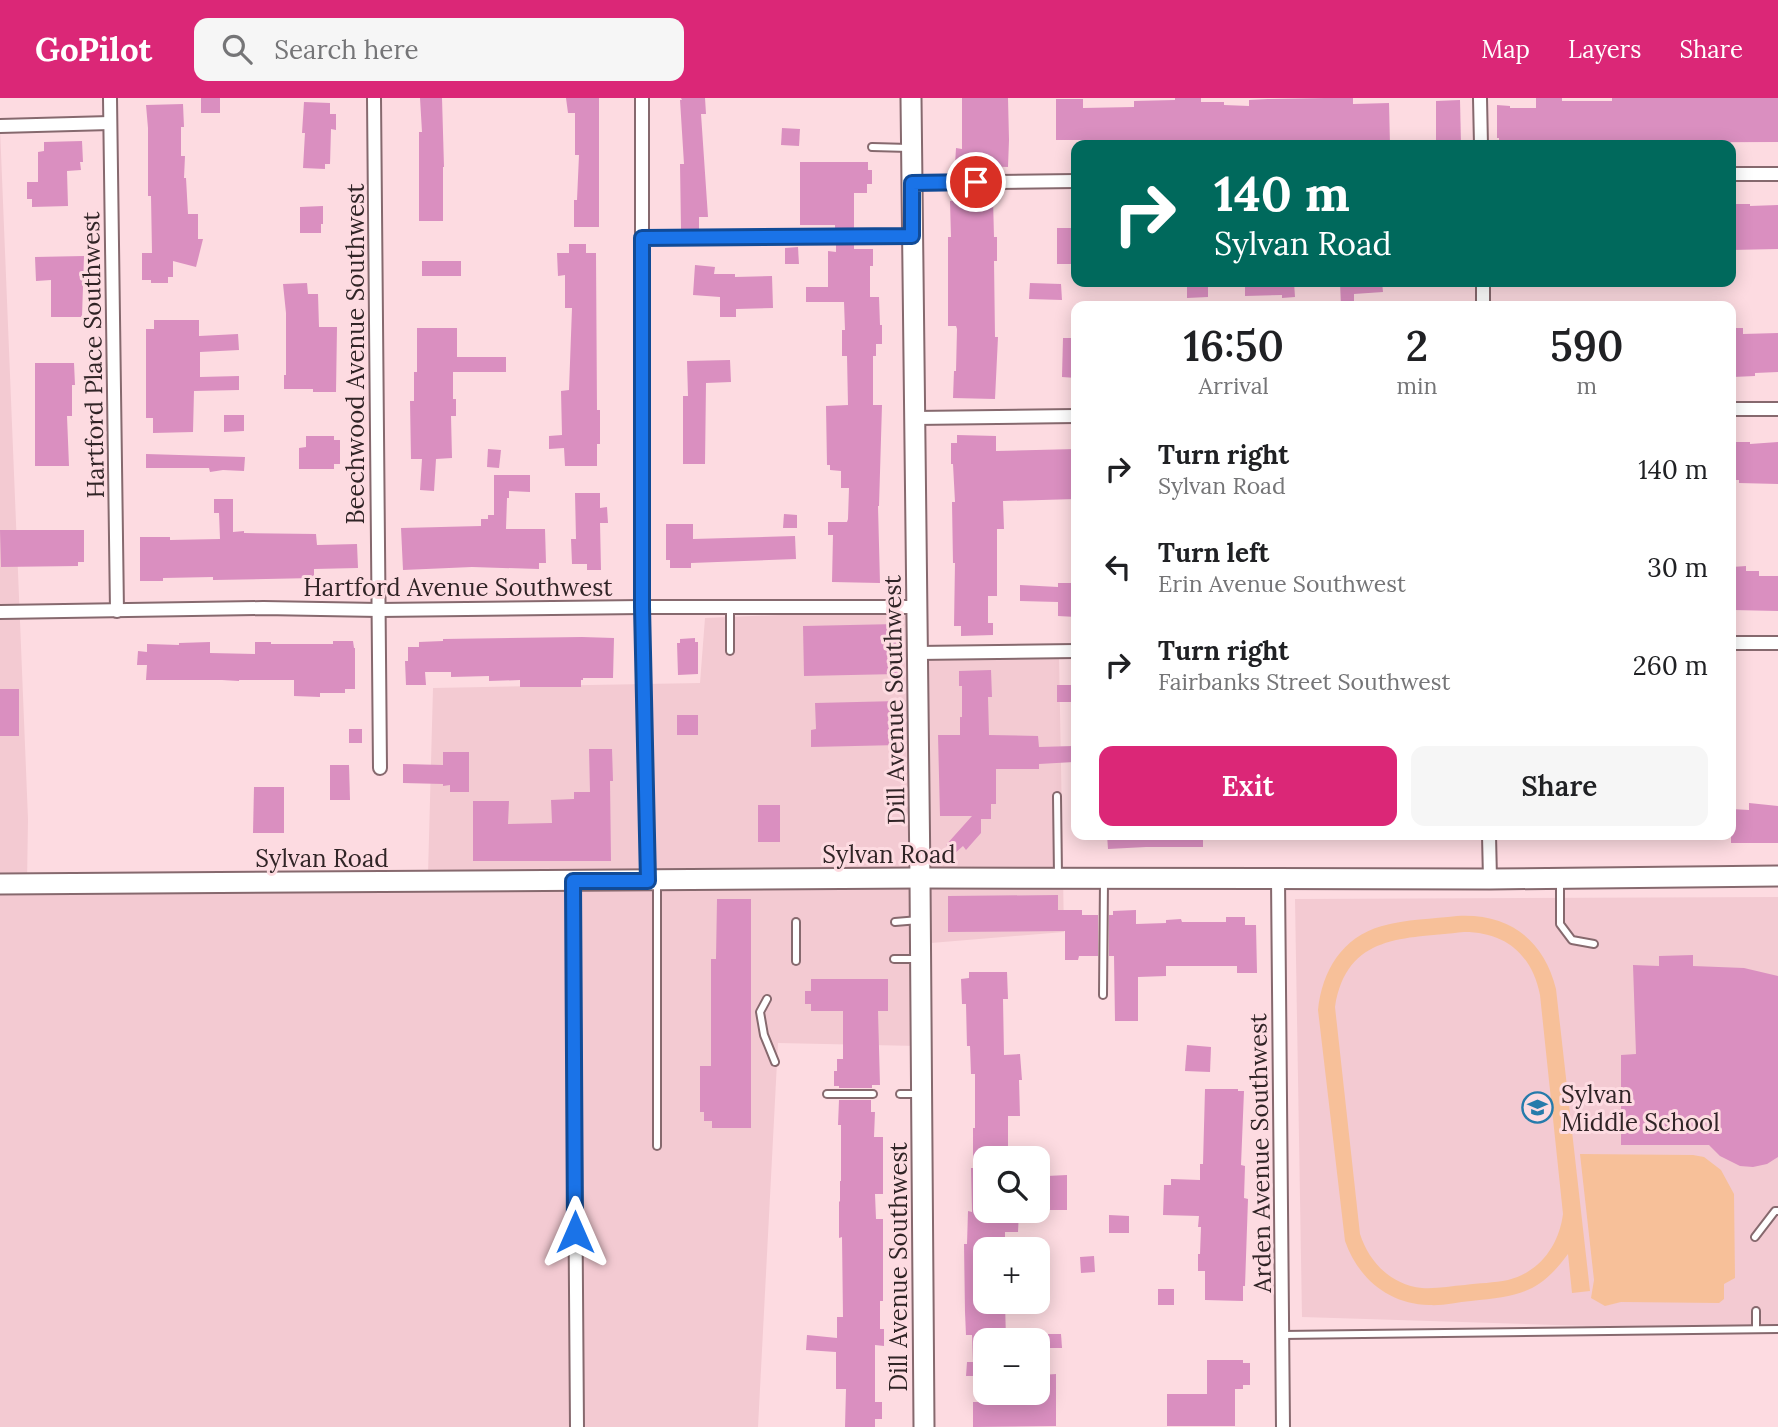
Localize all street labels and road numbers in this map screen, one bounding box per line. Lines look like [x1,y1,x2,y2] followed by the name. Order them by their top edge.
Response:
[340,183,371,525] street label: Beechwood Avenue Southwest
[75,211,111,499] street label: Hartford Place Southwest
[303,572,613,603] street label: Hartford Avenue Southwest
[876,574,912,825] street label: Dill Avenue Southwest
[822,839,956,870] street label: Sylvan Road
[255,843,389,874] street label: Sylvan Road
[1242,1012,1278,1294] street label: Arden Avenue Southwest
[883,1141,914,1392] street label: Dill Avenue Southwest

